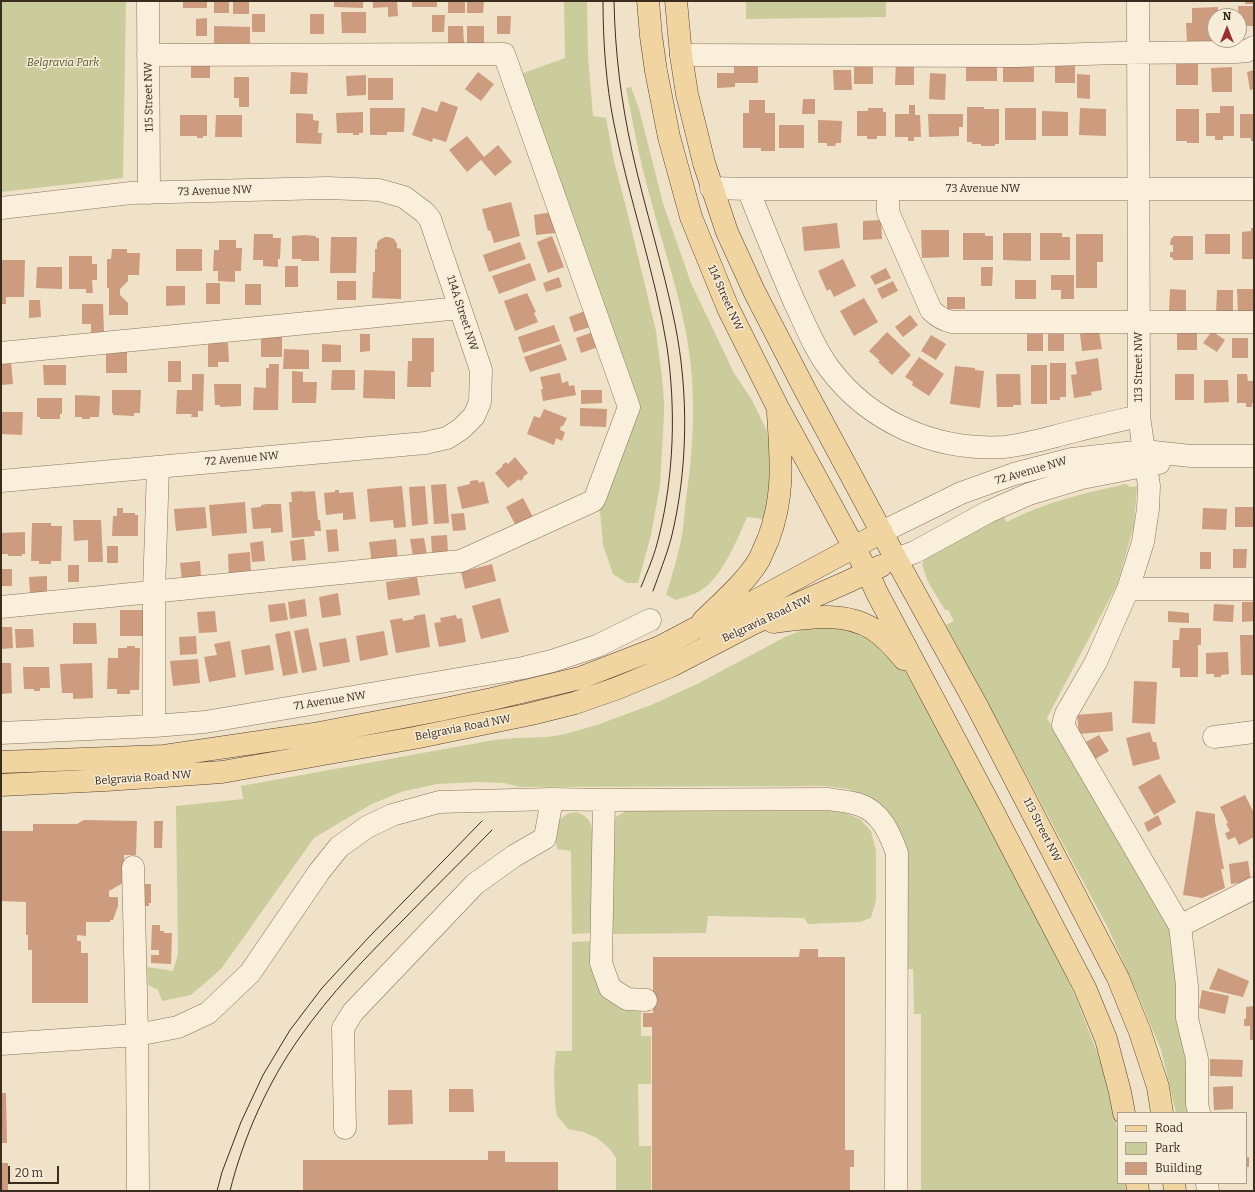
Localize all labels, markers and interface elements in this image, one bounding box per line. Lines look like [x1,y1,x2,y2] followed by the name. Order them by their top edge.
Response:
[1207,8,1247,48] north arrow
[1223,10,1231,23] text: N
[27,56,99,70] park label: Belgravia Park
[142,62,156,132] street label: 115 Street NW
[946,182,1020,196] street label: 73 Avenue NW
[178,183,252,199] street label: 73 Avenue NW
[705,263,745,333] street label: 114 Street NW
[444,274,480,352] street label: 114A Street NW
[1132,332,1146,402] street label: 113 Street NW
[204,449,280,469] street label: 72 Avenue NW
[994,454,1068,488] street label: 72 Avenue NW
[720,592,814,646] street label: Belgravia Road NW
[293,689,367,713] street label: 71 Avenue NW
[414,712,512,744] street label: Belgravia Road NW
[94,768,192,788] street label: Belgravia Road NW
[1020,796,1064,864] street label: 113 Street NW
[1117,1112,1247,1184] legend
[1155,1121,1183,1135] text: Road
[1155,1141,1180,1155] text: Park
[10,1158,61,1184] scale bar
[1155,1161,1202,1175] text: Building
[15,1166,43,1180] text: 20 m

